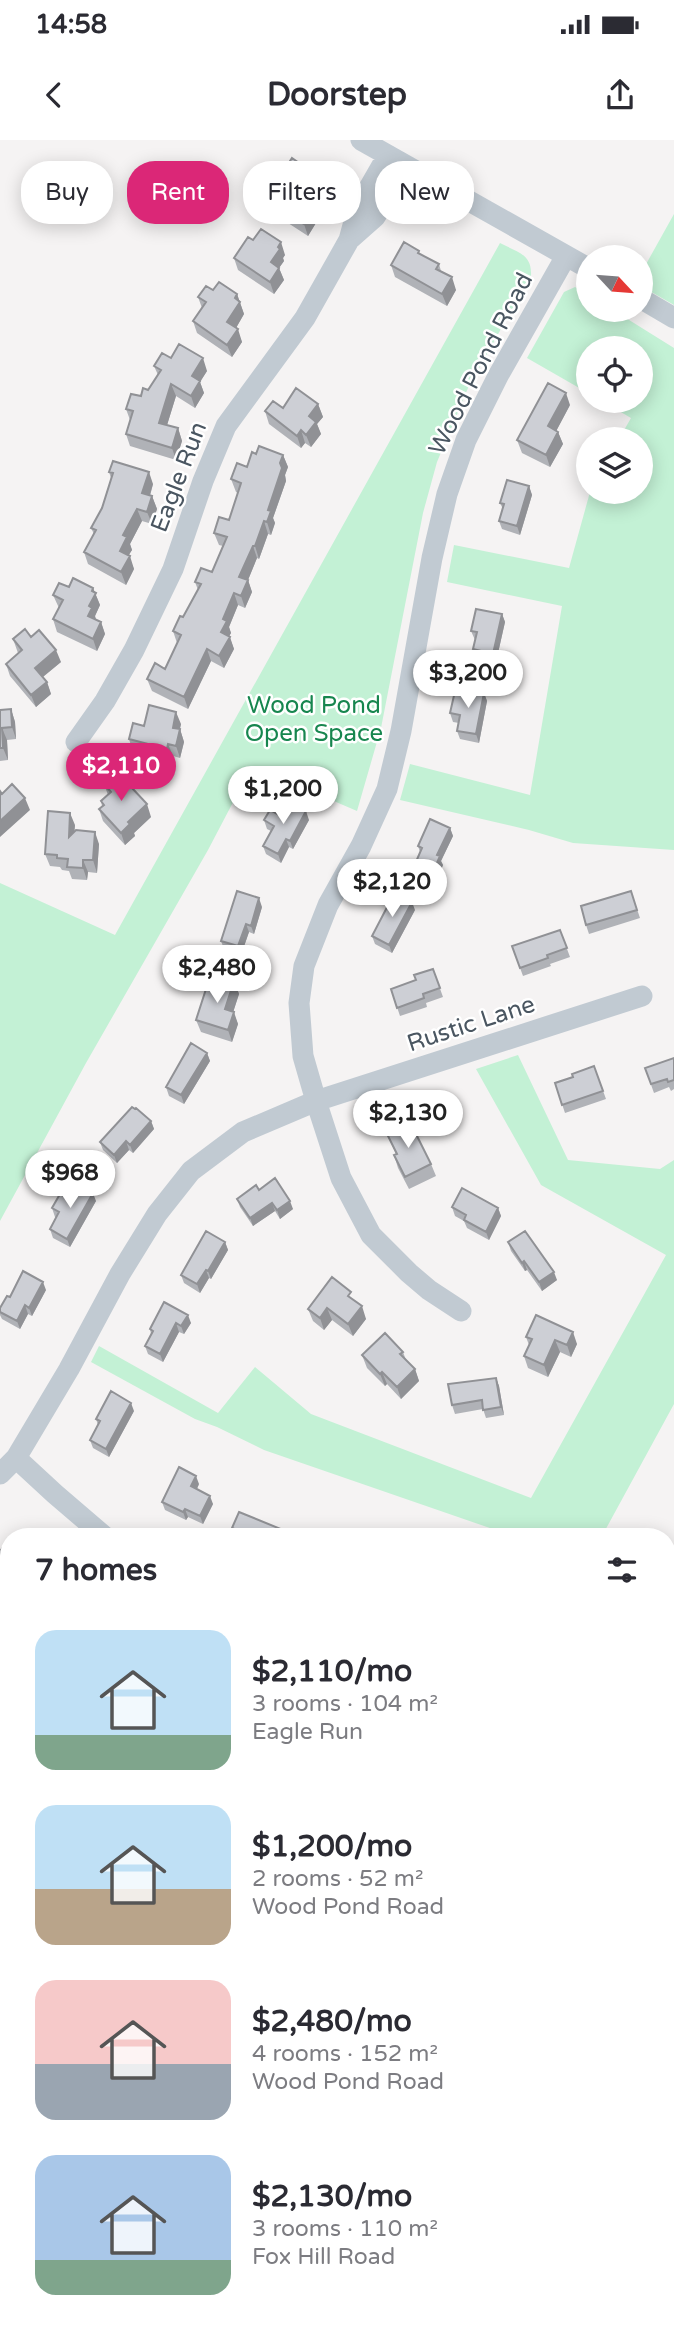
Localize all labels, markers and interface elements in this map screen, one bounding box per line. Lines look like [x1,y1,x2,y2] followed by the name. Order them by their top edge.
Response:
[35,9,107,40] text: 14:58
[35,76,73,114] icon: back
[267,76,407,114] text: Doorstep
[601,76,639,114] icon: share
[21,161,113,224] chip: Buy
[127,161,229,224] chip: Rent
[243,161,361,224] chip: Filters
[375,161,474,224] chip: New
[576,245,653,322] north arrow
[576,245,653,504] map controls
[423,268,539,460] street label: Wood Pond Road
[576,336,653,413] button: locate
[145,418,213,536] street label: Eagle Run
[576,427,653,504] button: layers
[411,650,525,710] pin: $3,200
[429,659,507,687] text: $3,200
[245,691,383,748] park label: Wood Pond Open Space
[64,744,178,803] pin: $2,110
[82,752,160,780] text: $2,110
[226,766,340,826] pin: $1,200
[244,775,322,803] text: $1,200
[335,860,449,919] pin: $2,120
[353,868,431,896] text: $2,120
[160,946,274,1005] pin: $2,480
[178,954,256,982] text: $2,480
[403,990,539,1058] street label: Rustic Lane
[351,1090,465,1150] pin: $2,130
[369,1099,447,1127] text: $2,130
[29,1150,111,1210] pin: $968
[41,1159,99,1187] text: $968
[603,1551,641,1589] icon: filters
[35,1552,157,1589] text: 7 homes
[252,1653,412,1690] text: $2,110/mo
[91,1658,175,1742] icon: home
[252,1690,438,1718] text: 3 rooms · 104 m²
[252,1718,363,1746] text: Eagle Run
[252,1828,412,1865] text: $1,200/mo
[91,1833,175,1917] icon: home
[252,1865,423,1893] text: 2 rooms · 52 m²
[252,1893,444,1921] text: Wood Pond Road
[252,2003,412,2040] text: $2,480/mo
[91,2008,175,2092] icon: home
[252,2040,438,2068] text: 4 rooms · 152 m²
[252,2068,444,2096] text: Wood Pond Road
[252,2178,412,2215] text: $2,130/mo
[91,2183,175,2267] icon: home
[252,2215,438,2243] text: 3 rooms · 110 m²
[252,2243,395,2271] text: Fox Hill Road

